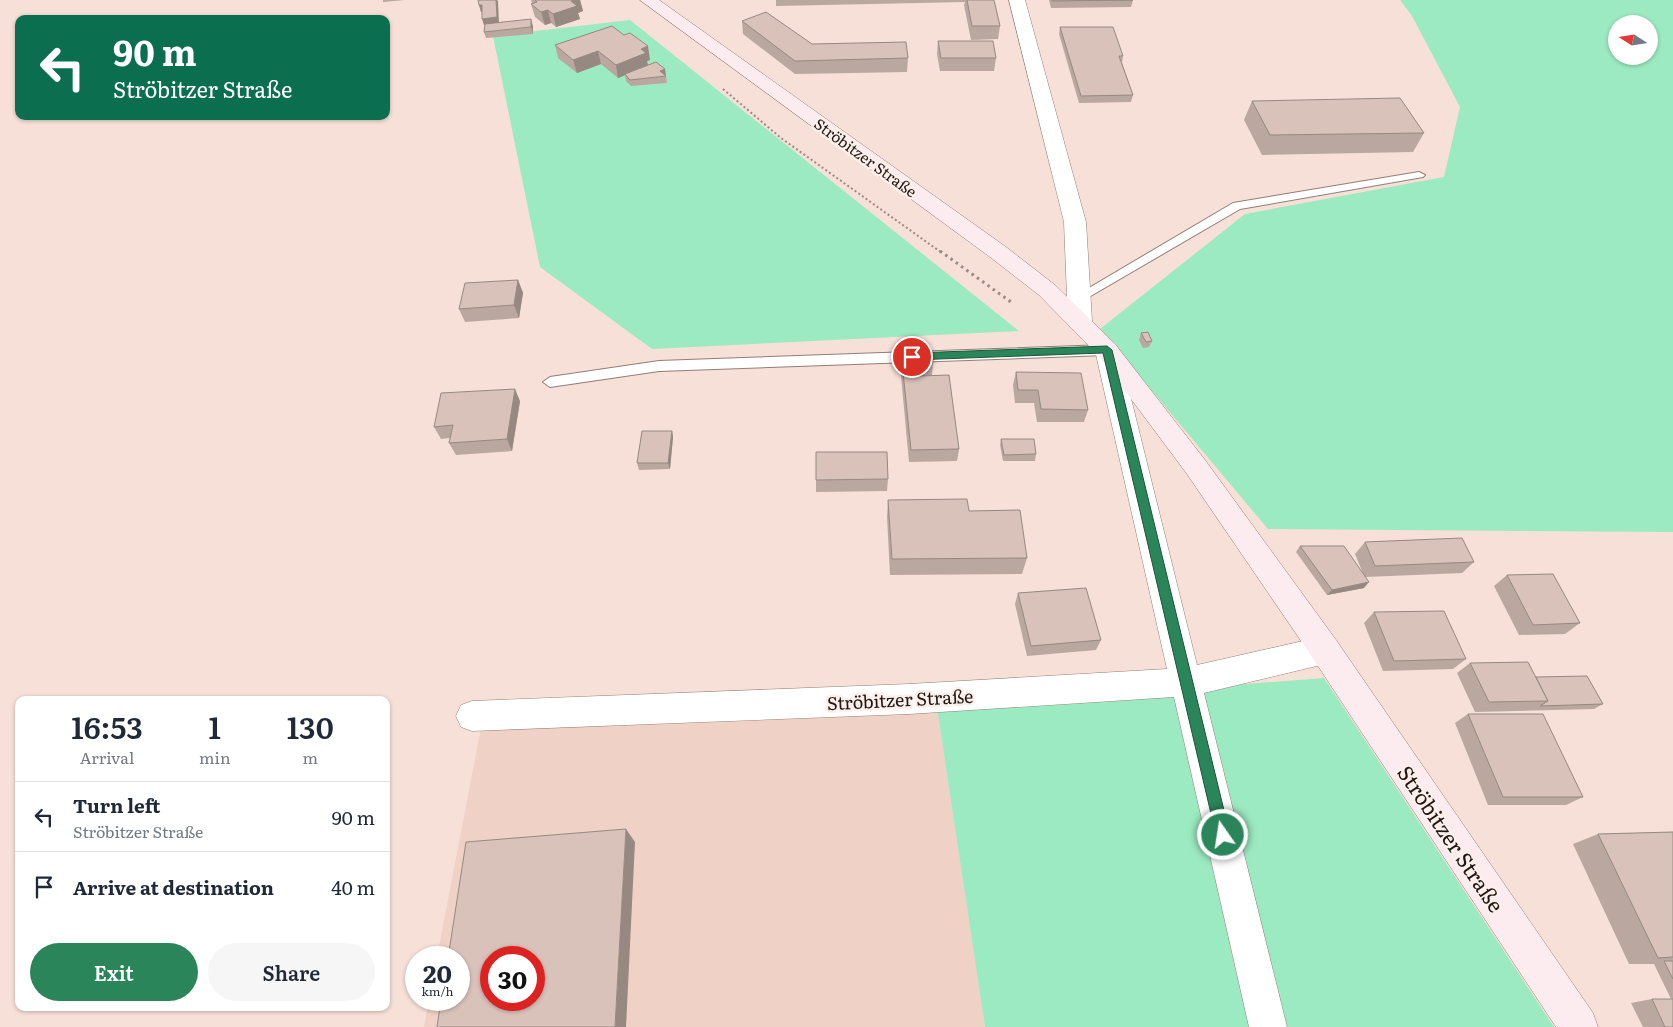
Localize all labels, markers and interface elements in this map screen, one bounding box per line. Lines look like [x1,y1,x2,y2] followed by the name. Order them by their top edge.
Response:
[1608,15,1658,65] north arrow
[1608,15,1658,65] map controls
[113,25,197,77] text: 90 m
[30,35,95,100] icon: left
[113,72,292,105] text: Ströbitzer Straße
[810,112,922,202] street label: Ströbitzer Straße
[891,336,933,378] pin
[898,343,926,371] icon: arrive
[826,682,974,716] street label: Ströbitzer Straße
[71,704,143,748] text: 16:53
[209,704,221,748] text: 1
[287,704,334,748] text: 130
[80,745,134,769] text: Arrival
[199,745,230,769] text: min
[302,745,318,769] text: m
[1391,758,1513,918] street label: Ströbitzer Straße
[73,791,160,819] text: Turn left
[30,803,58,831] icon: left
[332,803,375,831] text: 90 m
[1196,808,1248,860] position arrow
[73,819,203,843] text: Ströbitzer Straße
[30,873,58,901] icon: arrive
[73,873,274,901] text: Arrive at destination
[331,873,375,901] text: 40 m
[30,943,198,1001] button: Exit
[208,943,375,1001] button: Share
[480,946,545,1011] speed limit sign: 30
[423,954,452,991] text: 20
[422,982,453,1000] text: km/h

